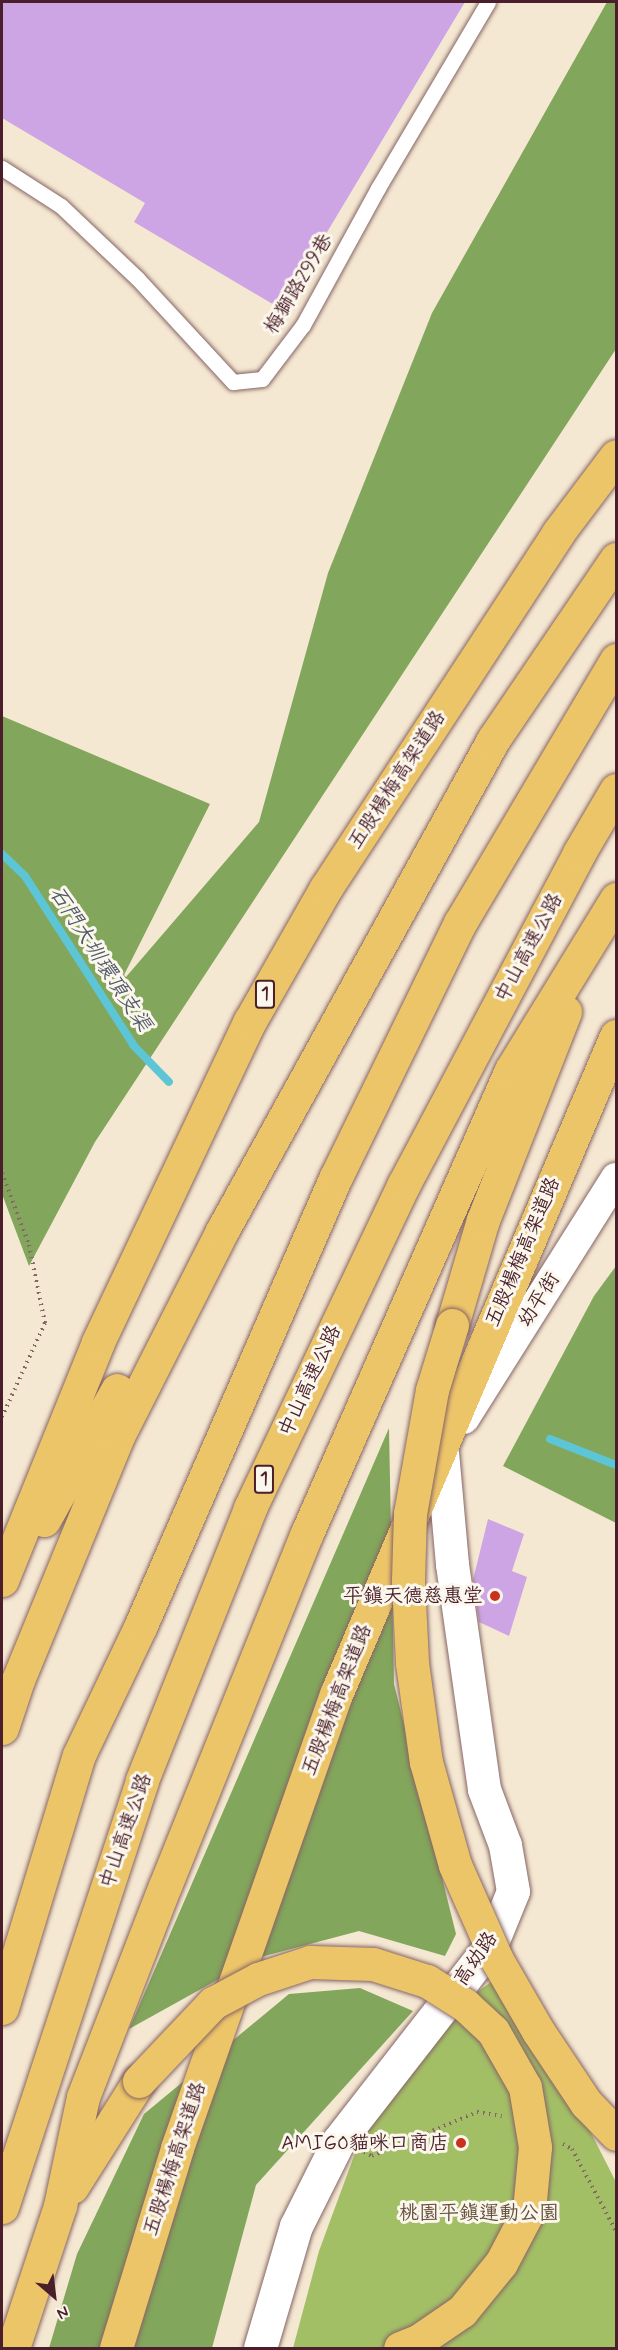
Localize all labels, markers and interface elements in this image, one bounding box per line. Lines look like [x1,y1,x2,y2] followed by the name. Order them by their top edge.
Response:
[260,230,338,338] street label: 梅獅路299巷
[343,706,451,854] street label: 五股楊梅高架道路
[44,882,156,1036] water label: 石門大圳環頂支渠
[490,889,568,1007] street label: 中山高速公路
[254,979,276,1009] road number: 1
[481,1174,565,1330] street label: 五股楊梅高架道路
[513,1268,565,1332] street label: 幼平街
[274,1322,346,1440] street label: 中山高速公路
[254,1464,274,1494] road number: 1
[343,1584,483,1608] place label: 平鎮天德慈惠堂
[488,1589,502,1603] marker: 平鎮天德慈惠堂
[297,1621,377,1779] street label: 五股楊梅高架道路
[95,1770,157,1892] street label: 中山高速公路
[449,1927,503,1991] street label: 高幼路
[139,2079,211,2239] street label: 五股楊梅高架道路
[281,2131,449,2155] place label: AMIGO貓咪口商店
[454,2136,468,2150] marker: AMIGO貓咪口商店
[399,2201,559,2225] park label: 桃園平鎮運動公園
[24,2266,84,2326] north arrow
[53,2301,72,2324] text: N

